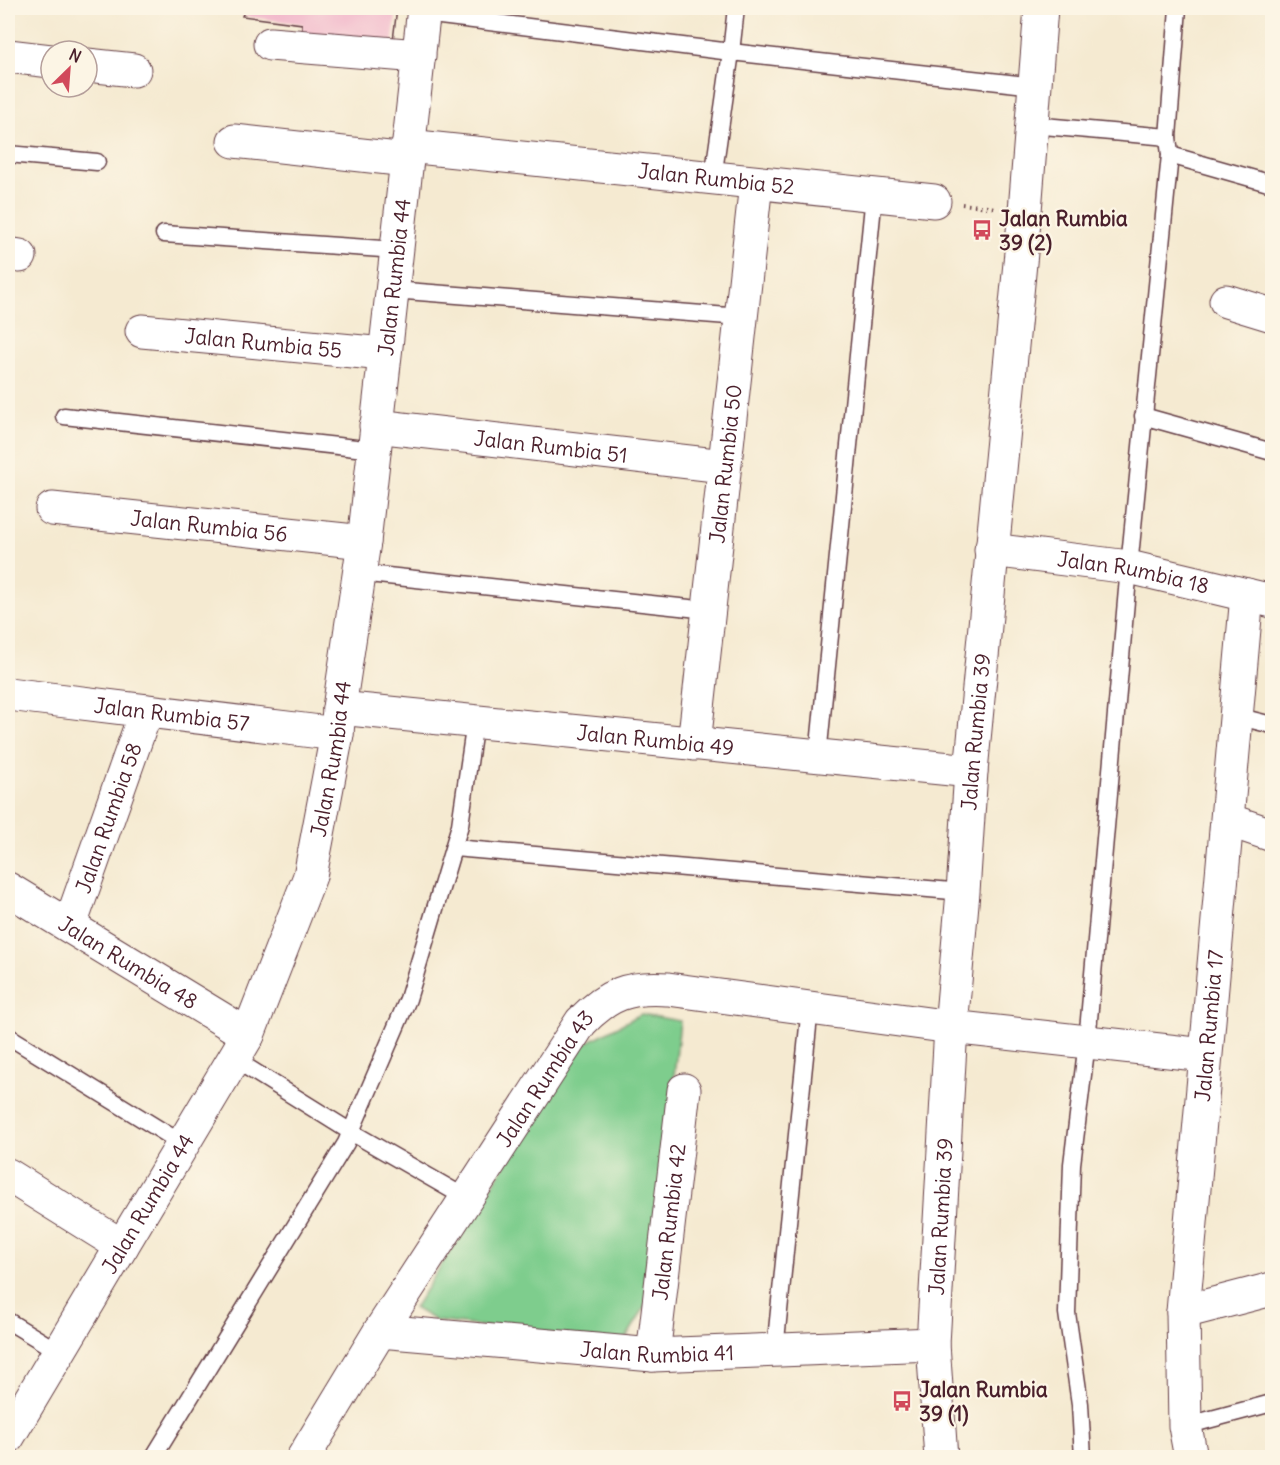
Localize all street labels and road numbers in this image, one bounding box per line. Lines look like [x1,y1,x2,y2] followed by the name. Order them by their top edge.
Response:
[637,157,796,200] street label: Jalan Rumbia 52
[372,197,416,357] street label: Jalan Rumbia 44
[184,322,343,363] street label: Jalan Rumbia 55
[703,383,747,545] street label: Jalan Rumbia 50
[473,424,629,468] street label: Jalan Rumbia 51
[129,504,289,547] street label: Jalan Rumbia 56
[1056,545,1212,599] street label: Jalan Rumbia 18
[955,652,996,811] street label: Jalan Rumbia 39
[304,679,356,839] street label: Jalan Rumbia 44
[93,691,251,737] street label: Jalan Rumbia 57
[575,718,735,761] street label: Jalan Rumbia 49
[69,739,147,897] street label: Jalan Rumbia 58
[54,910,203,1015] street label: Jalan Rumbia 48
[1188,949,1229,1103] street label: Jalan Rumbia 17
[490,1004,599,1152] street label: Jalan Rumbia 43
[95,1129,200,1278] street label: Jalan Rumbia 44
[922,1137,958,1296] street label: Jalan Rumbia 39
[646,1142,691,1302] street label: Jalan Rumbia 42
[579,1335,734,1369] street label: Jalan Rumbia 41

